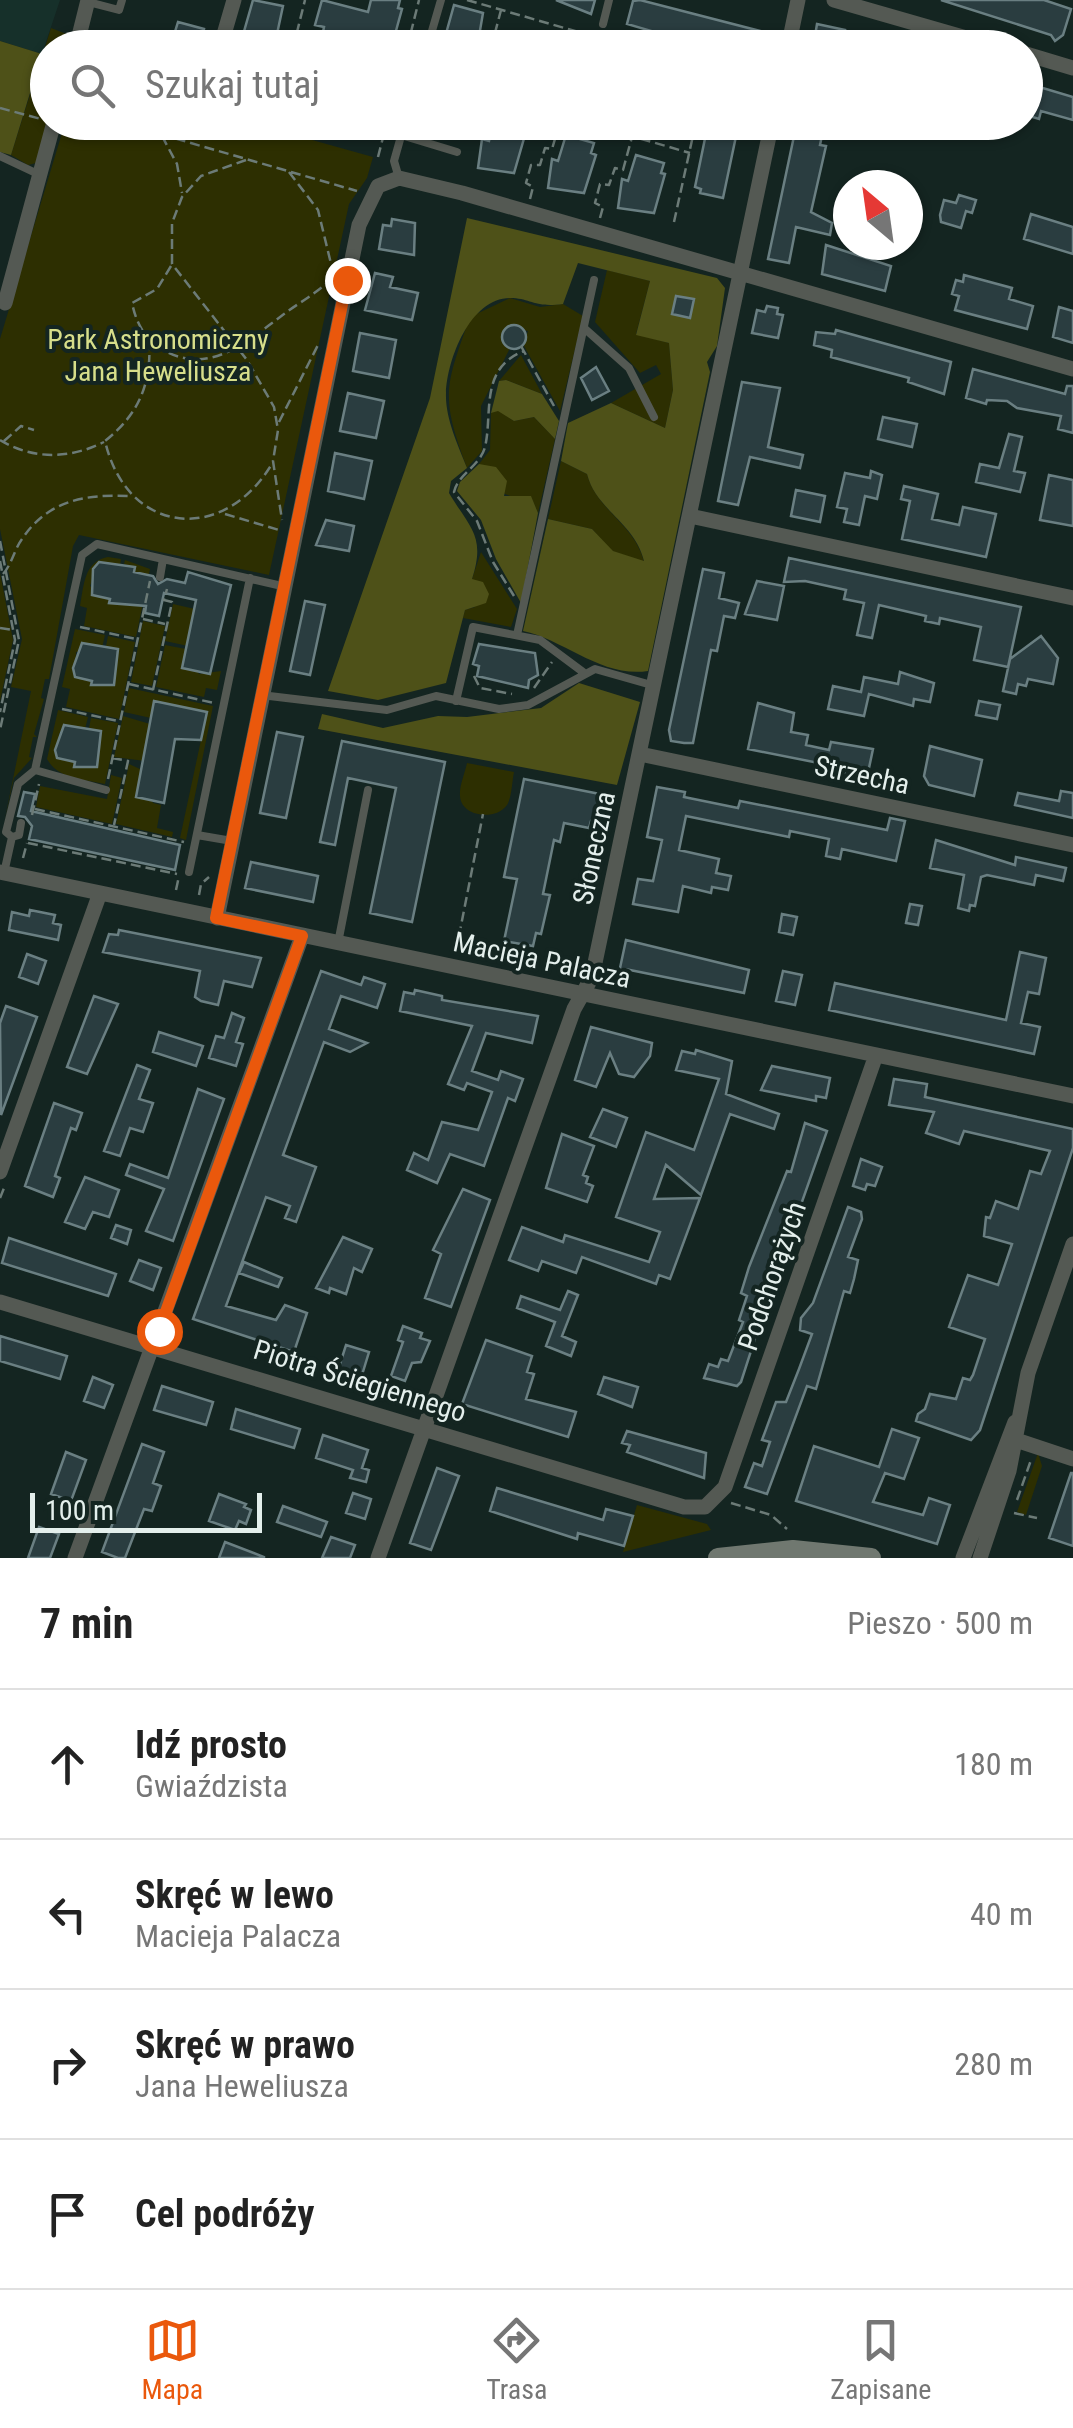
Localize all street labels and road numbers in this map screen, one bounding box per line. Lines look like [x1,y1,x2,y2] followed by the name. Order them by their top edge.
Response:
[811,749,913,801] street label: Strzecha
[566,789,622,907] street label: Słoneczna
[450,925,634,995] street label: Macieja Palacza
[731,1197,813,1355] street label: Podchorążych
[250,1333,470,1429] street label: Piotra Ściegiennego

